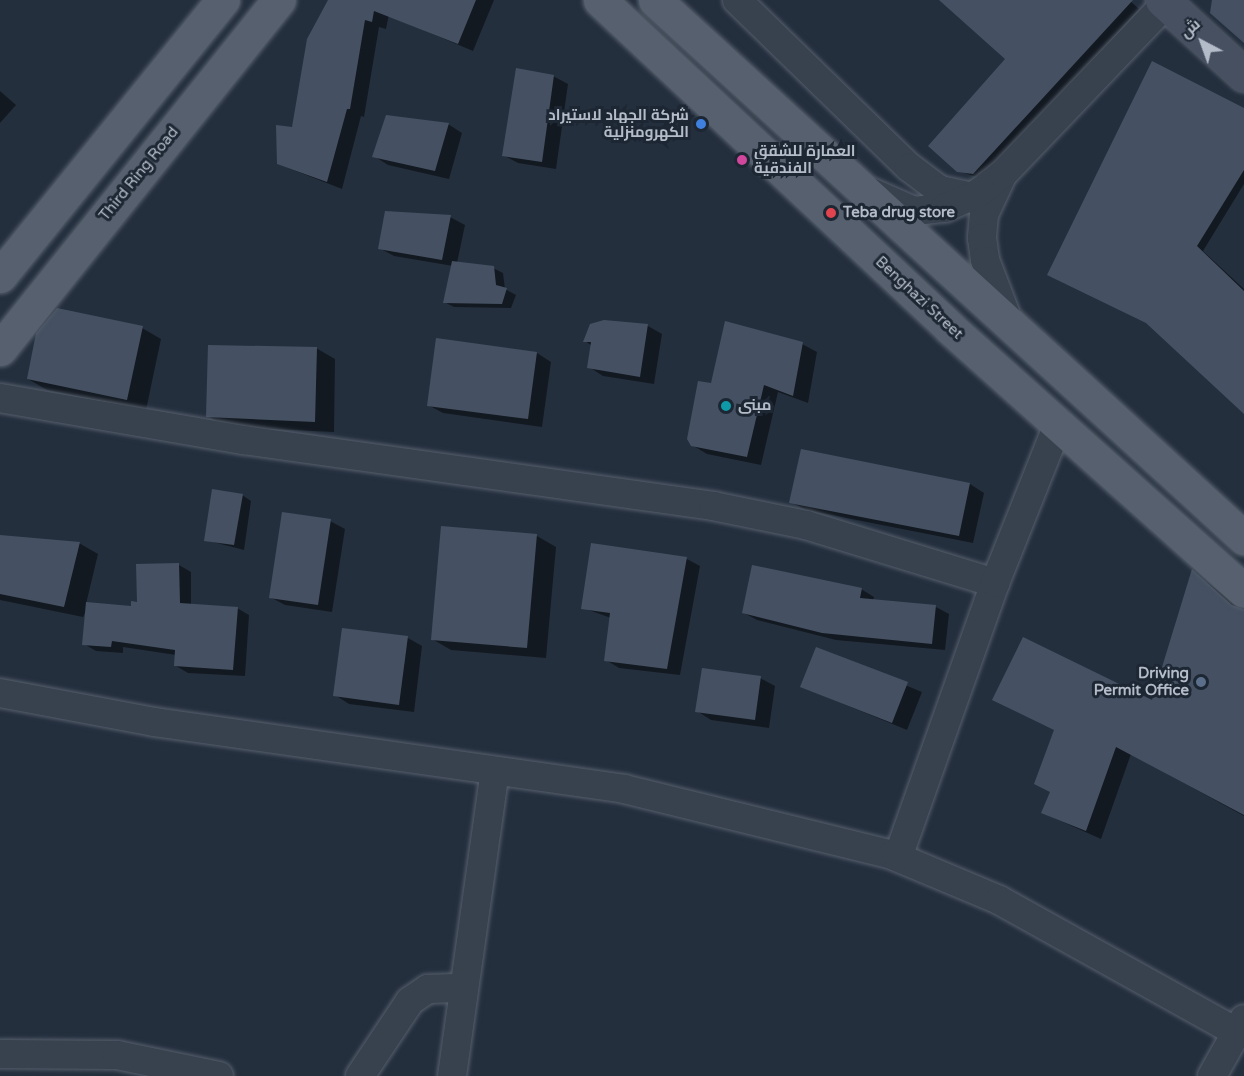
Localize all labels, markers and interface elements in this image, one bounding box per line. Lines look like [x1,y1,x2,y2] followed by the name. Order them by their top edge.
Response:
[1172,12,1232,72] north arrow
[1176,14,1204,43] text: ش
[548,106,689,141] place label: شركة الجهاد لاستيراد الكهرومنزلية
[694,117,708,131] marker: شركة الجهاد لاستيراد الكهرومنزلية
[96,123,182,225] street label: Third Ring Road
[754,142,856,177] place label: العمارة للشقق الفندقية
[735,153,749,167] marker: العمارة للشقق الفندقية
[843,204,955,222] place label: Teba drug store
[824,206,838,220] marker: Teba drug store
[872,253,966,343] street label: Benghazi Street
[738,397,771,415] place label: مبنى
[719,399,733,413] marker: مبنى
[1094,664,1189,699] place label: Driving Permit Office
[1194,675,1208,689] marker: Driving Permit Office

